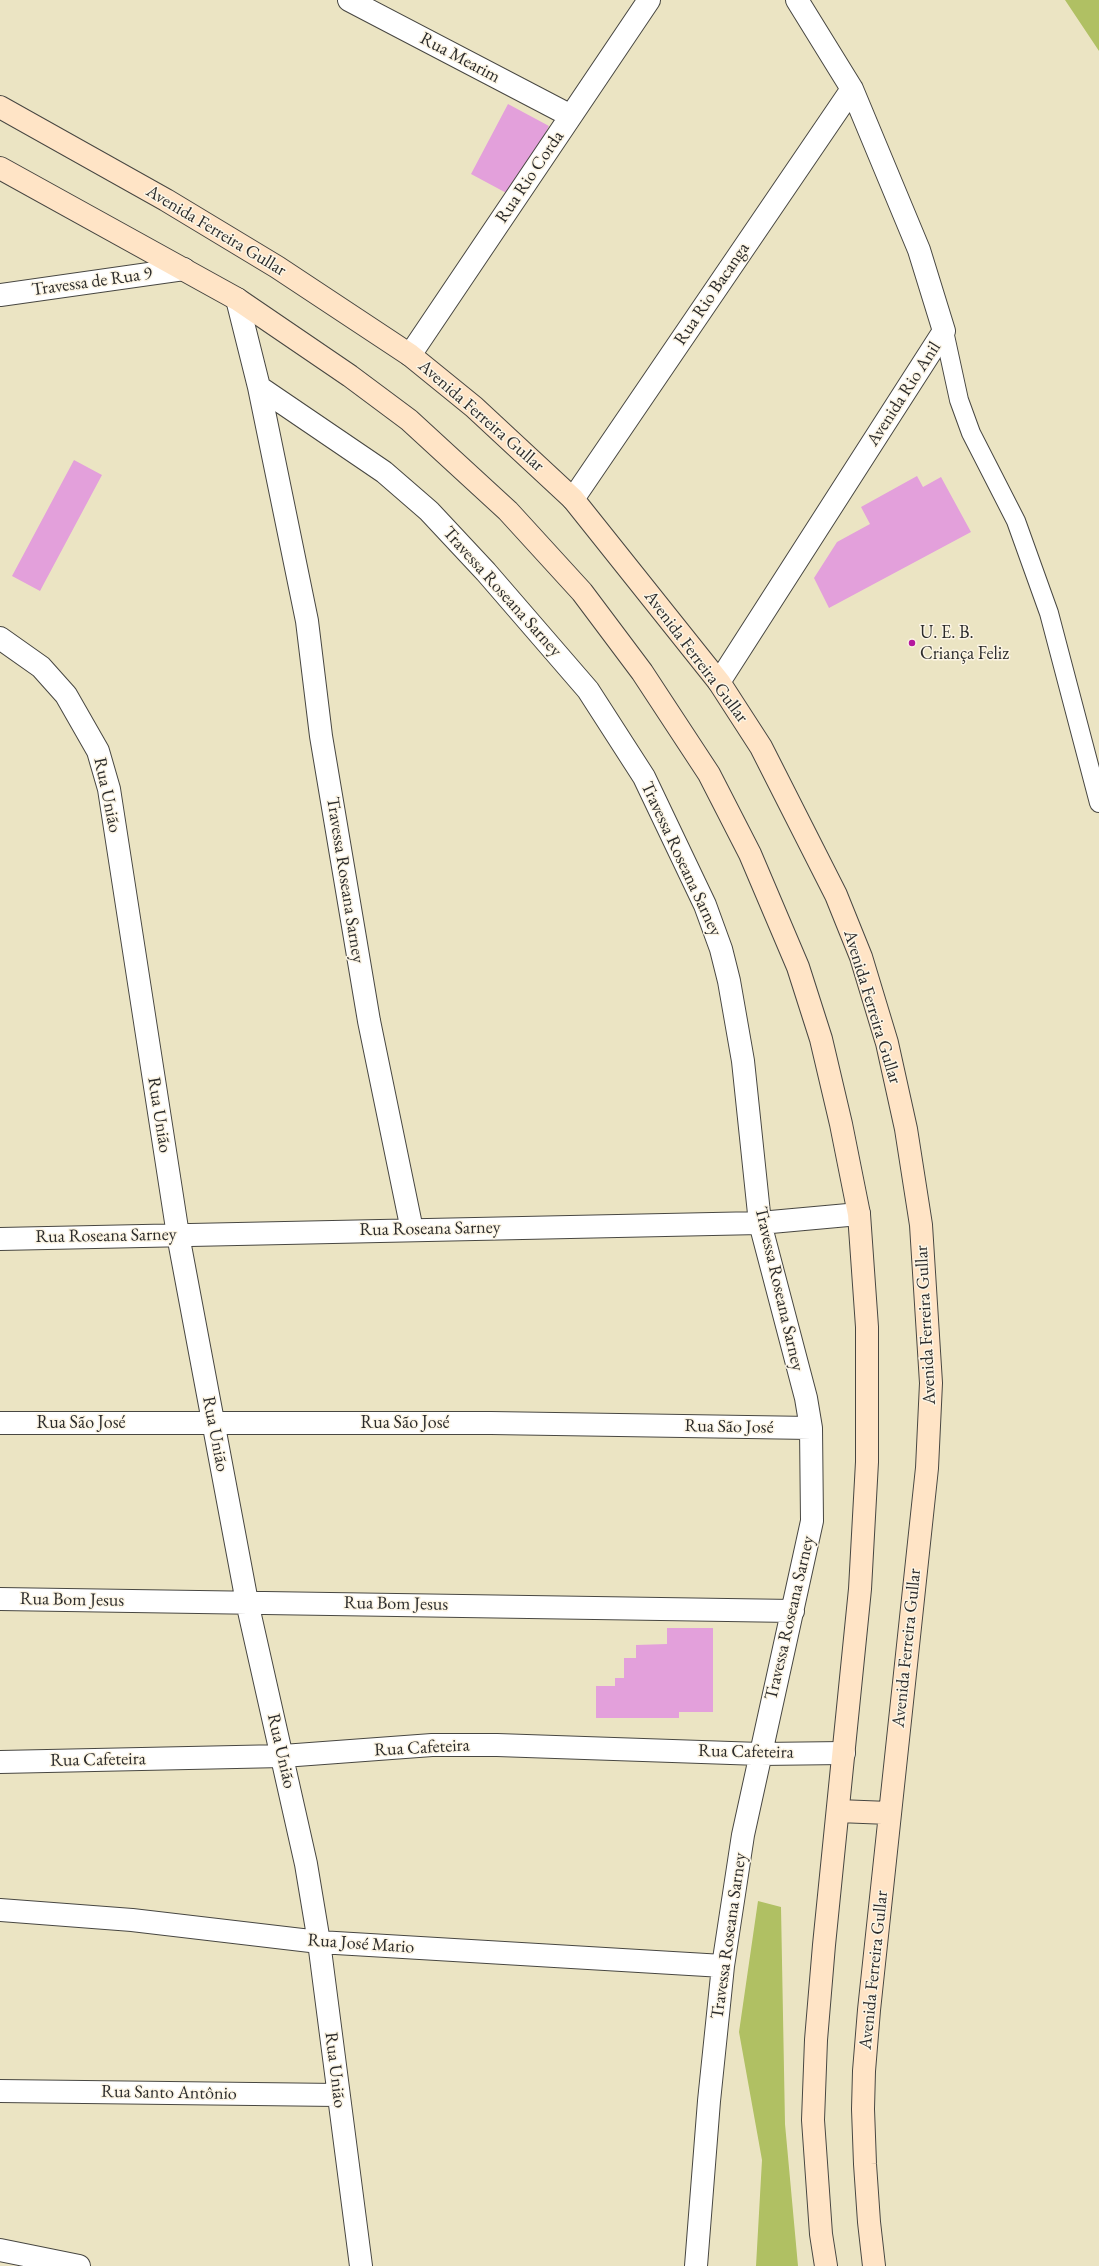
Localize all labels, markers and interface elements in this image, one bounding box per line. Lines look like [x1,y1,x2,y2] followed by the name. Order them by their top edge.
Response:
[416,28,504,88] street label: Rua Mearim
[491,127,569,227] street label: Rua Rio Corda
[142,181,290,281] street label: Avenida Ferreira Gullar
[670,238,754,350] street label: Rua Rio Bacanga
[30,263,154,301] street label: Travessa de Rua 9
[862,338,946,450] street label: Avenida Rio Anil
[414,355,548,477] street label: Avenida Ferreira Gullar
[438,522,566,662] street label: Travessa Roseana Sarney
[639,587,753,727] street label: Avenida Ferreira Gullar
[920,622,1009,664] place label: U. E. B. Criança Feliz
[907,638,917,648] marker: U. E. B. Criança Feliz
[88,755,126,835] street label: Rua União
[636,778,726,940] street label: Travessa Roseana Sarney
[321,795,369,965] street label: Travessa Roseana Sarney
[838,927,906,1087] street label: Avenida Ferreira Gullar
[142,1076,176,1154] street label: Rua União
[750,1205,808,1373] street label: Travessa Roseana Sarney
[359,1217,501,1241] street label: Rua Roseana Sarney
[35,1224,177,1248] street label: Rua Roseana Sarney
[911,1245,941,1405] street label: Avenida Ferreira Gullar
[197,1394,233,1474] street label: Rua União
[36,1412,126,1434] street label: Rua São José
[360,1412,450,1434] street label: Rua São José
[684,1415,774,1439] street label: Rua São José
[761,1534,819,1702] street label: Travessa Roseana Sarney
[888,1567,926,1729] street label: Avenida Ferreira Gullar
[20,1588,124,1612] street label: Rua Bom Jesus
[344,1592,448,1616] street label: Rua Bom Jesus
[262,1711,300,1791] street label: Rua União
[374,1735,470,1761] street label: Rua Cafeteira
[698,1740,794,1764] street label: Rua Cafeteira
[50,1748,146,1772] street label: Rua Cafeteira
[707,1851,751,2021] street label: Travessa Roseana Sarney
[855,1889,893,2051] street label: Avenida Ferreira Gullar
[307,1929,415,1959] street label: Rua José Mario
[320,2031,350,2109] street label: Rua União
[101,2081,237,2105] street label: Rua Santo Antônio

